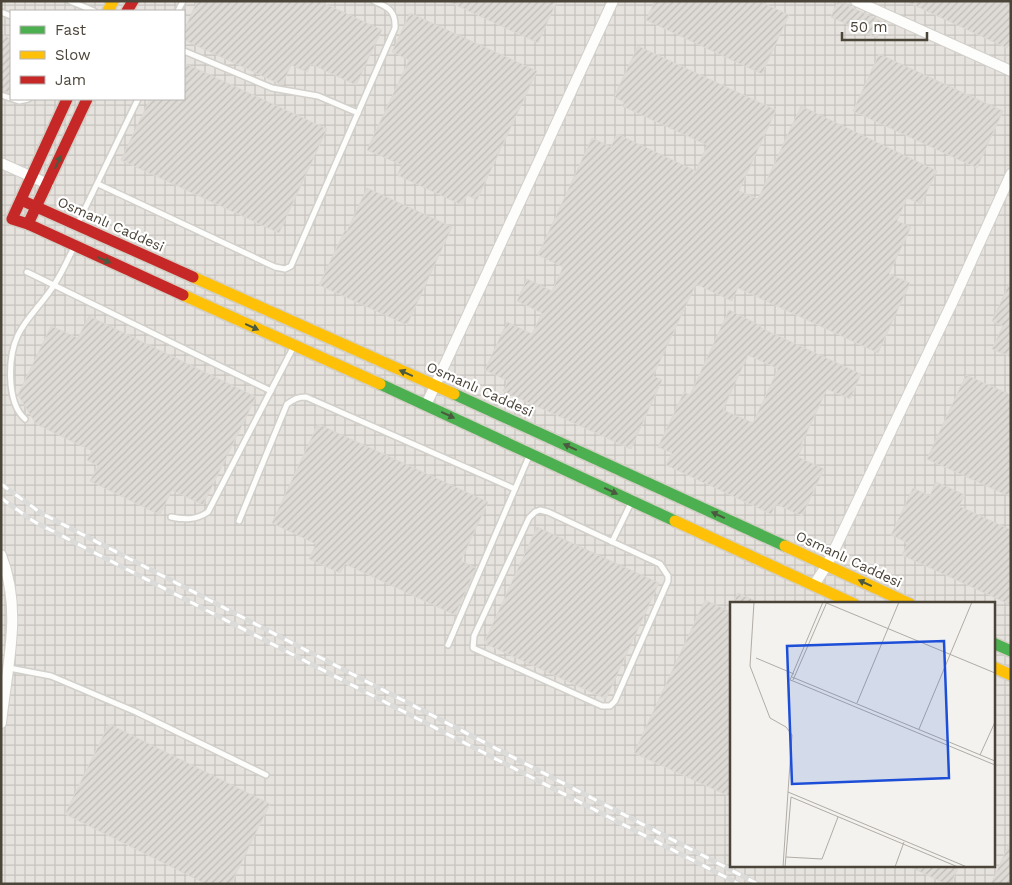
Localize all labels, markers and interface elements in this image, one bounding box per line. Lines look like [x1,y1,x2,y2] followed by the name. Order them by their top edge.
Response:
[10,10,185,100] legend
[842,10,927,42] scale bar
[850,18,887,36] text: 50 m
[55,21,87,39] text: Fast
[55,46,91,64] text: Slow
[55,71,86,89] text: Jam
[54,155,62,169] one-way arrow
[55,193,167,255] street label: Osmanlı Caddesi
[97,256,111,264] one-way arrow
[245,323,259,331] one-way arrow
[424,358,536,420] street label: Osmanlı Caddesi
[399,368,413,376] one-way arrow
[441,412,455,420] one-way arrow
[563,442,577,450] one-way arrow
[604,487,618,495] one-way arrow
[711,510,725,518] one-way arrow
[794,527,904,591] street label: Osmanlı Caddesi
[858,579,872,587] one-way arrow
[730,602,994,868] inset map

